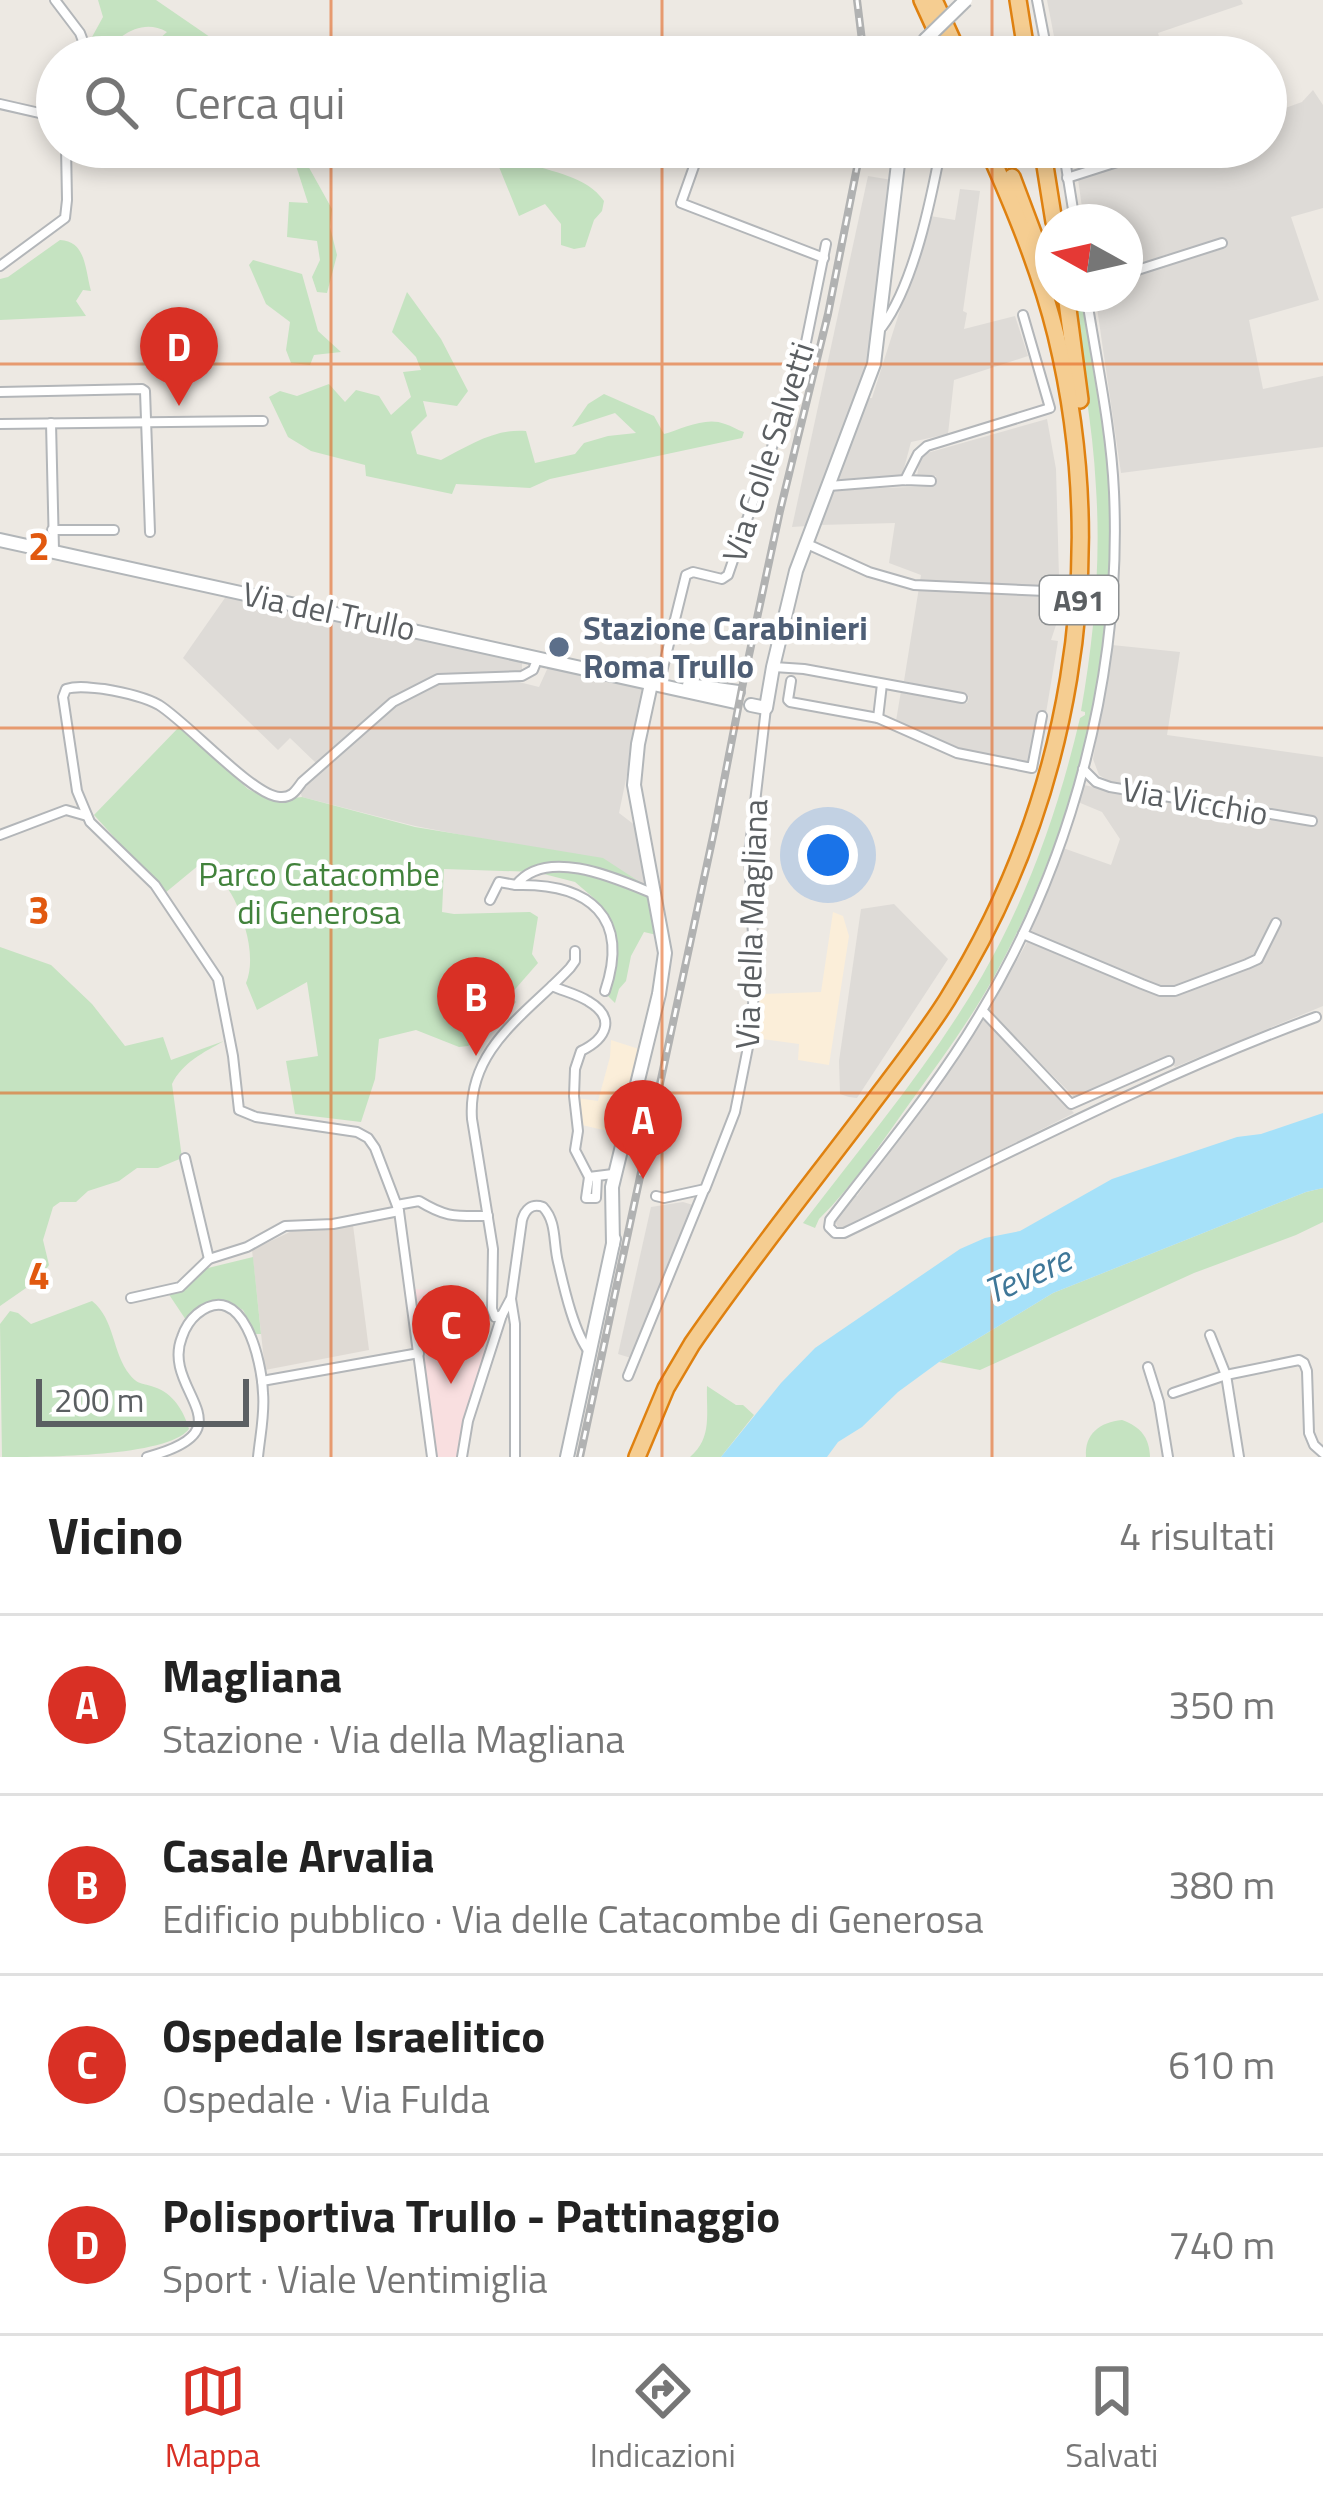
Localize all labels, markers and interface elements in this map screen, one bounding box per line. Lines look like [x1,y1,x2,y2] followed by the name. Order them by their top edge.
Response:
[36,36,1287,168] search box
[174,68,345,136] text: Cerca qui
[78,69,144,135] icon: search
[1035,204,1143,312] north arrow
[140,307,218,406] pin: D
[709,335,827,569] street label: Via Colle Salvetti
[28,516,50,575] text: 2
[238,568,420,654] street label: Via del Trullo
[1040,576,1118,624] road number: A91
[583,603,868,691] place label: Stazione Carabinieri Roma Trullo
[546,634,572,660] marker: Stazione Carabinieri Roma Trullo
[1118,764,1272,838] street label: Via Vicchio
[722,798,780,1050] street label: Via della Magliana
[798,825,858,885] your location
[198,849,440,937] park label: Parco Catacombe di Generosa
[28,880,50,939] text: 3
[437,957,515,1056] pin: B
[604,1080,682,1179] pin: A
[974,1230,1082,1318] water label: Tevere
[28,1245,50,1304] text: 4
[412,1285,490,1384] pin: C
[36,1373,249,1426] scale bar
[54,1375,144,1425] text: 200 m
[48,1496,183,1574] text: Vicino
[1119,1506,1275,1565] text: 4 risultati
[162,1641,342,1709] text: Magliana
[75,1675,99,1734] text: A
[1168,1675,1275,1734] text: 350 m
[162,1709,625,1768] text: Stazione · Via della Magliana
[162,1821,434,1889] text: Casale Arvalia
[75,1855,99,1914] text: B
[1168,1855,1275,1914] text: 380 m
[162,1889,984,1948] text: Edificio pubblico · Via delle Catacombe di Generosa
[162,2001,545,2069] text: Ospedale Israelitico
[76,2035,98,2094] text: C
[1168,2035,1275,2094] text: 610 m
[162,2069,490,2128] text: Ospedale · Via Fulda
[162,2181,780,2249] text: Polisportiva Trullo - Pattinaggio
[75,2215,99,2274] text: D
[1168,2215,1275,2274] text: 740 m
[162,2249,548,2308] text: Sport · Viale Ventimiglia
[165,2358,260,2480] tab: Mappa
[590,2358,736,2480] tab: Indicazioni
[1065,2358,1158,2480] tab: Salvati

